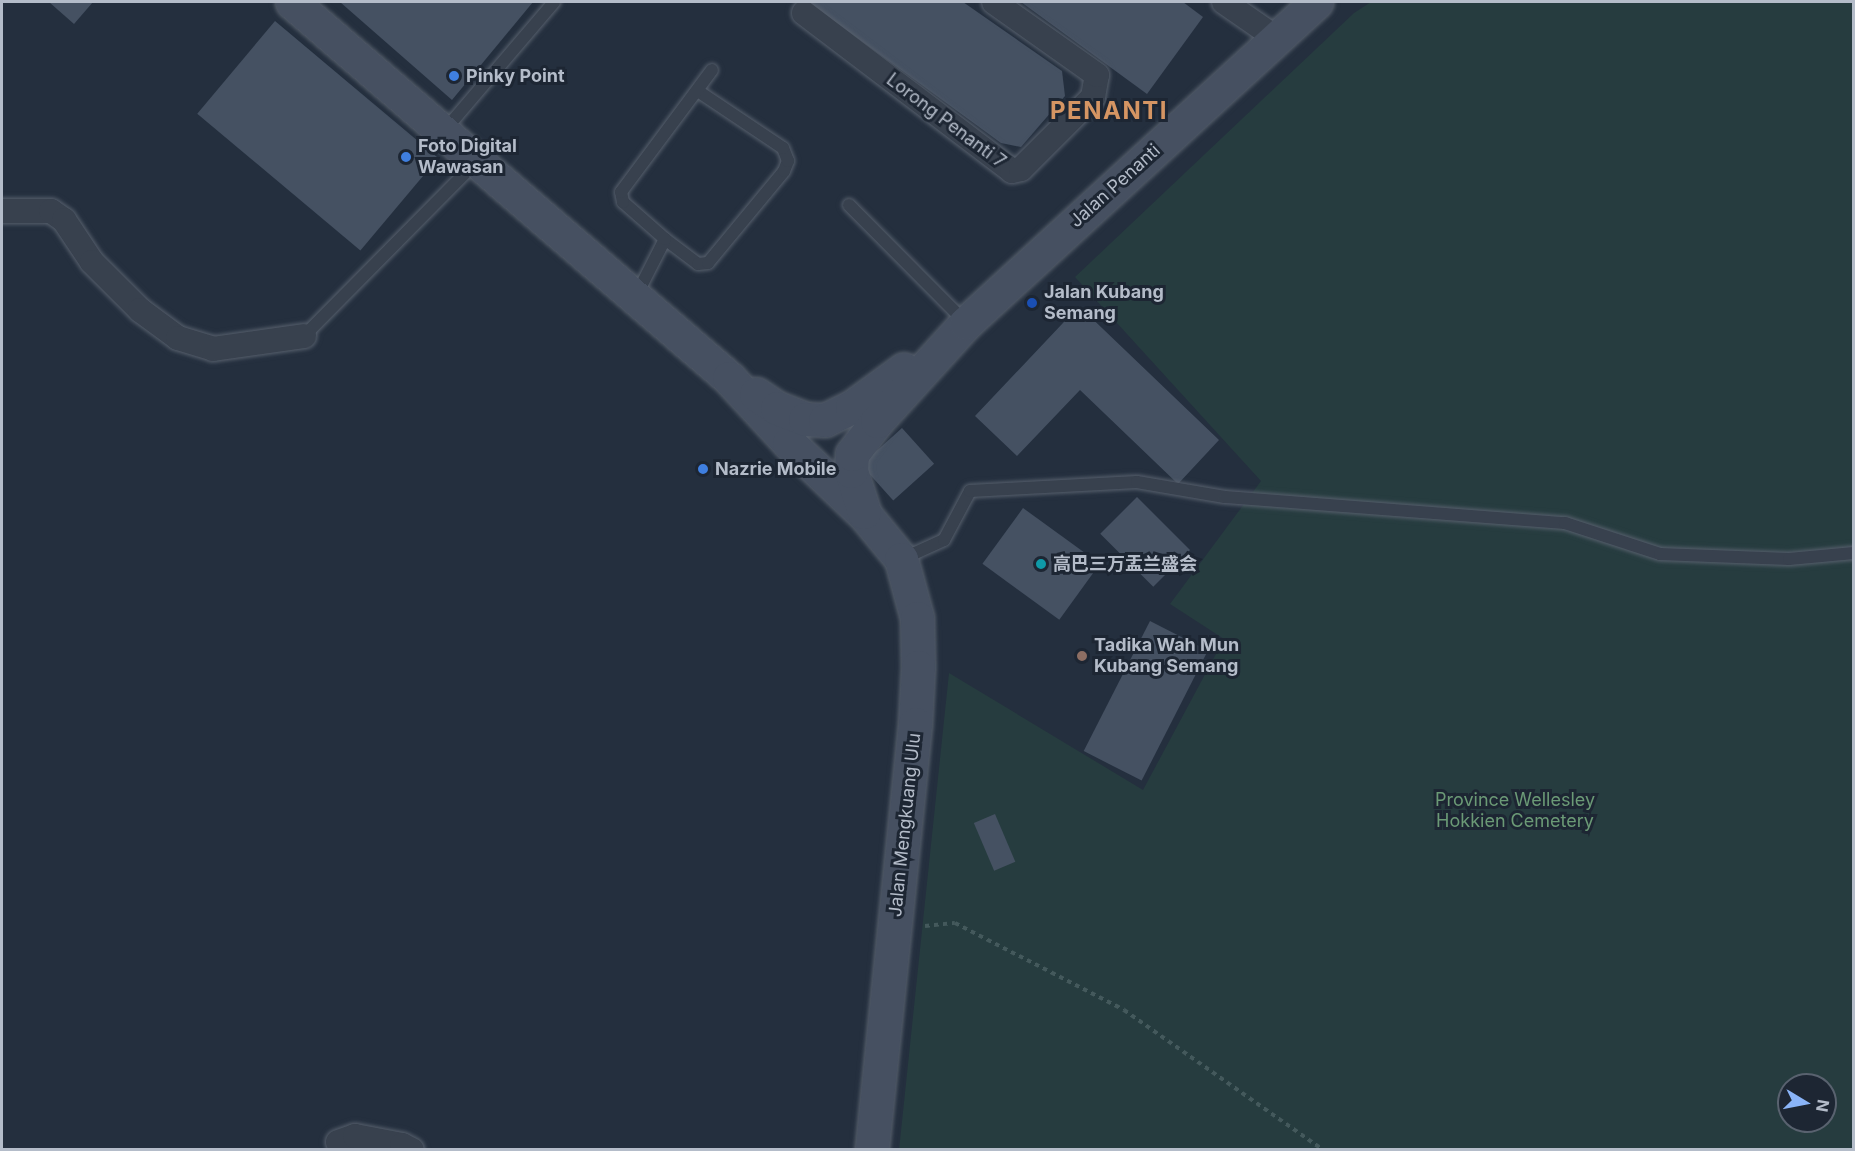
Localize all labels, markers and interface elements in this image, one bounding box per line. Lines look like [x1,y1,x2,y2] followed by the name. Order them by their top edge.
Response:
[466,65,565,87] place label: Pinky Point
[447,69,461,83] marker: Pinky Point
[882,69,1010,173] street label: Lorong Penanti 7
[1050,97,1168,125] district label: PENANTI
[418,136,517,178] place label: Foto Digital Wawasan
[1065,140,1165,232] street label: Jalan Penanti
[399,150,413,164] marker: Foto Digital Wawasan
[1044,282,1164,324] place label: Jalan Kubang Semang
[1025,296,1039,310] marker: Jalan Kubang Semang
[715,458,836,480] place label: Nazrie Mobile
[696,462,710,476] marker: Nazrie Mobile
[1053,553,1197,575] place label: 高巴三万盂兰盛会
[1034,557,1048,571] marker: 高巴三万盂兰盛会
[1094,635,1239,678] place label: Tadika Wah Mun Kubang Semang
[1075,649,1089,663] marker: Tadika Wah Mun Kubang Semang
[885,732,925,918] street label: Jalan Mengkuang Ulu
[1435,790,1595,832] park label: Province Wellesley Hokkien Cemetery
[1777,1073,1837,1133] north arrow
[1812,1098,1834,1114] text: N

